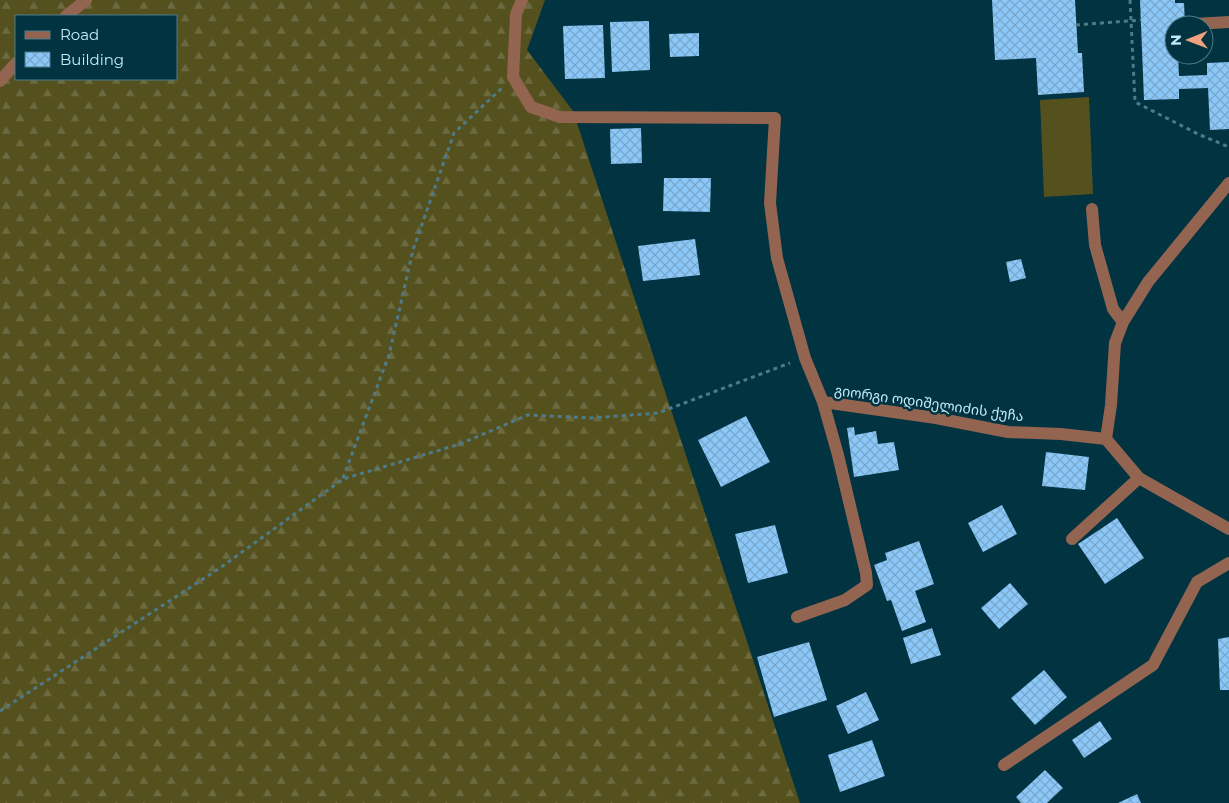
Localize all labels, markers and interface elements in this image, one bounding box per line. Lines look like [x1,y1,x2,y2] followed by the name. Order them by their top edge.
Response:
[15,15,178,80] legend
[1164,15,1214,65] north arrow
[60,25,99,44] text: Road
[1167,34,1185,46] text: N
[60,50,124,69] text: Building
[833,381,1025,425] street label: გიორგი ოდიშელიძის ქუჩა

